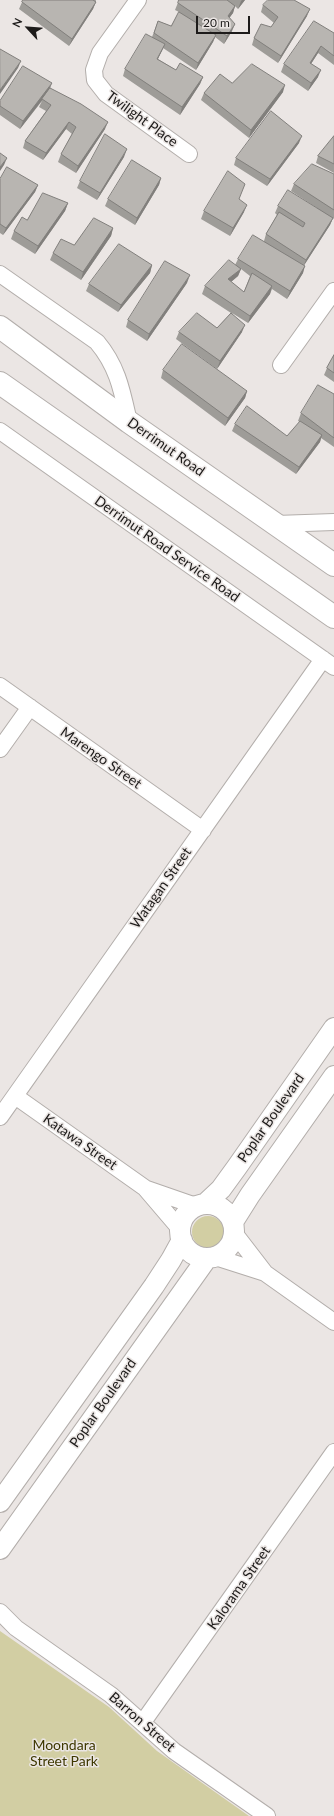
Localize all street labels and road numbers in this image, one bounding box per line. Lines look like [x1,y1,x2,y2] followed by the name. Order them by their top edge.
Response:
[103,87,181,151] street label: Twilight Place
[124,414,208,480] street label: Derrimut Road
[91,492,243,606] street label: Derrimut Road Service Road
[57,724,145,792] street label: Marengo Street
[127,844,195,932] street label: Watagan Street
[234,1070,308,1166] street label: Poplar Boulevard
[40,1110,120,1174] street label: Katawa Street
[66,1355,140,1451] street label: Poplar Boulevard
[204,1543,274,1633] street label: Kalorama Street
[106,1689,178,1755] street label: Barron Street

